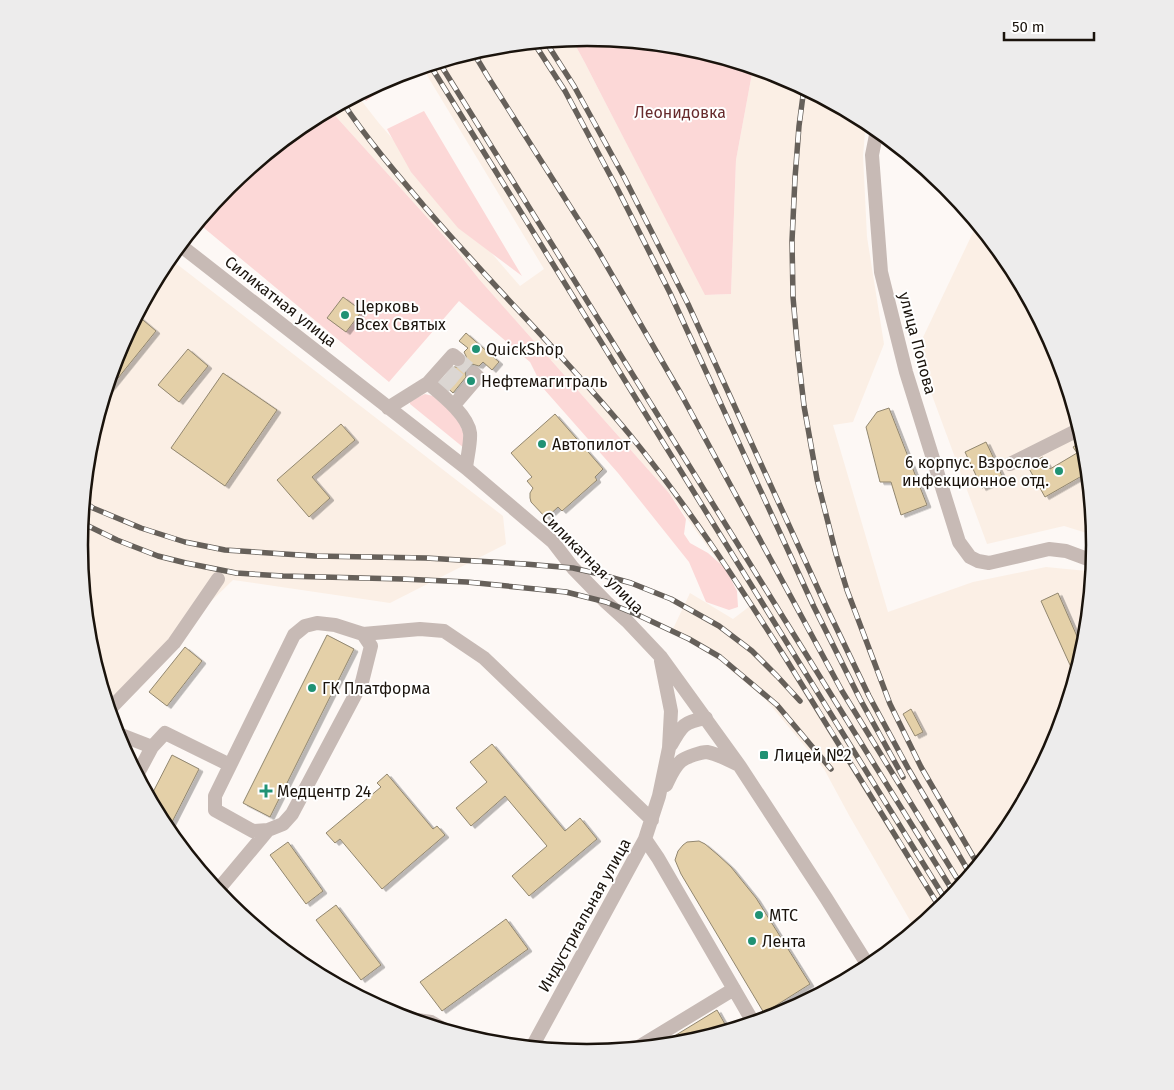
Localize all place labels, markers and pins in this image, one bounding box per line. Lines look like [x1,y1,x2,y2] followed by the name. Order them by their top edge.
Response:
[355,297,446,334] place label: Церковь Всех Святых
[339,309,351,321] marker: Церковь Всех Святых
[486,340,564,359] place label: QuickShop
[470,343,482,355] marker: QuickShop
[481,372,607,391] place label: Нефтемагитраль
[465,375,477,387] marker: Нефтемагитраль
[552,435,631,454] place label: Автопилот
[536,438,548,450] marker: Автопилот
[902,453,1049,490] place label: 6 корпус. Взрослое инфекционное отд.
[1053,465,1065,477] marker: 6 корпус. Взрослое инфекционное отд.
[322,679,430,698] place label: ГК Платформа
[306,682,318,694] marker: ГК Платформа
[774,746,852,765] place label: Лицей №2
[758,749,770,761] marker: Лицей №2
[277,782,372,801] place label: Медцентр 24
[259,784,273,798] marker: Медцентр 24
[769,906,798,925] place label: МТС
[753,909,765,921] marker: МТС
[762,932,806,951] place label: Лента
[746,935,758,947] marker: Лента

